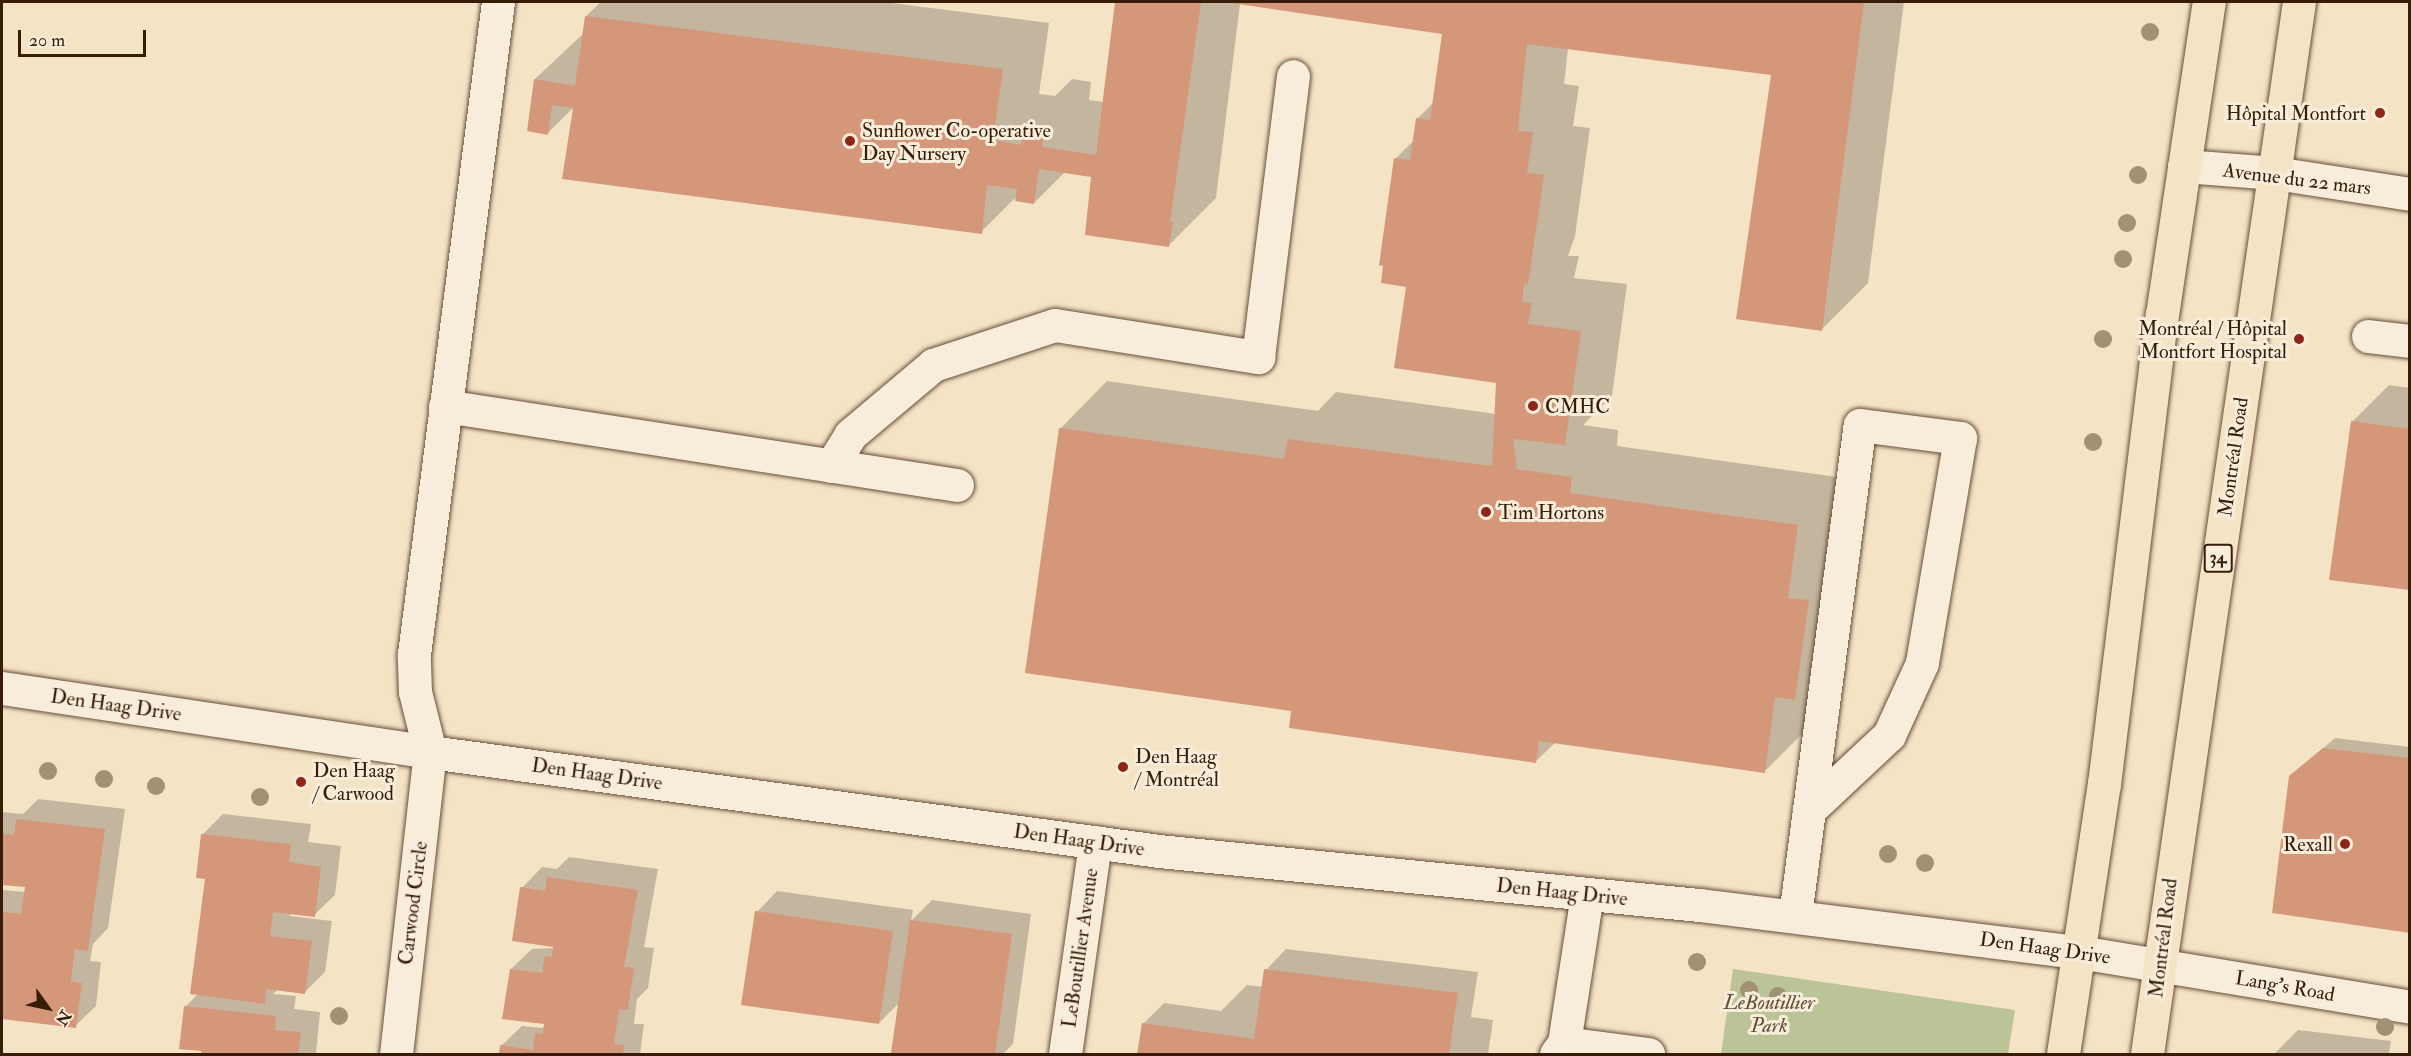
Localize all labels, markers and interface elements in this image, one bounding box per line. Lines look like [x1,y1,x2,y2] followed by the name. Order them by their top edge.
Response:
[21,18,148,56] scale bar
[29,29,65,52] text: 20 m
[2226,101,2366,125] place label: Hôpital Montfort
[2371,104,2389,122] marker: Hôpital Montfort
[862,118,1051,165] place label: Sunflower Co-operative Day Nursery
[843,134,857,148] marker: Sunflower Co-operative Day Nursery
[2222,158,2372,200] street label: Avenue du 22 mars
[2138,316,2287,363] place label: Montréal / Hôpital Montfort Hospital
[2292,332,2306,346] marker: Montréal / Hôpital Montfort Hospital
[1545,394,1610,418] place label: CMHC
[2213,396,2253,518] street label: Montréal Road
[1526,399,1540,413] marker: CMHC
[1498,500,1604,524] place label: Tim Hortons
[1479,505,1493,519] marker: Tim Hortons
[2203,543,2233,573] road number: 34
[49,684,183,726] street label: Den Haag Drive
[1135,744,1219,791] place label: Den Haag / Montréal
[530,753,664,795] street label: Den Haag Drive
[313,759,395,806] place label: Den Haag / Carwood
[1116,760,1130,774] marker: Den Haag / Montréal
[294,775,308,789] marker: Den Haag / Carwood
[1012,819,1146,861] street label: Den Haag Drive
[2283,832,2333,856] place label: Rexall
[2338,837,2352,851] marker: Rexall
[394,840,432,966] street label: Carwood Circle
[1057,867,1103,1029] street label: LeBoutillier Avenue
[1495,873,1629,911] street label: Den Haag Drive
[2144,877,2182,999] street label: Montréal Road
[1978,927,2112,969] street label: Den Haag Drive
[2233,965,2337,1007] street label: Lang's Road
[18,978,78,1038] north arrow
[1723,990,1815,1037] park label: LeBoutillier Park
[51,1006,75,1029] text: N

